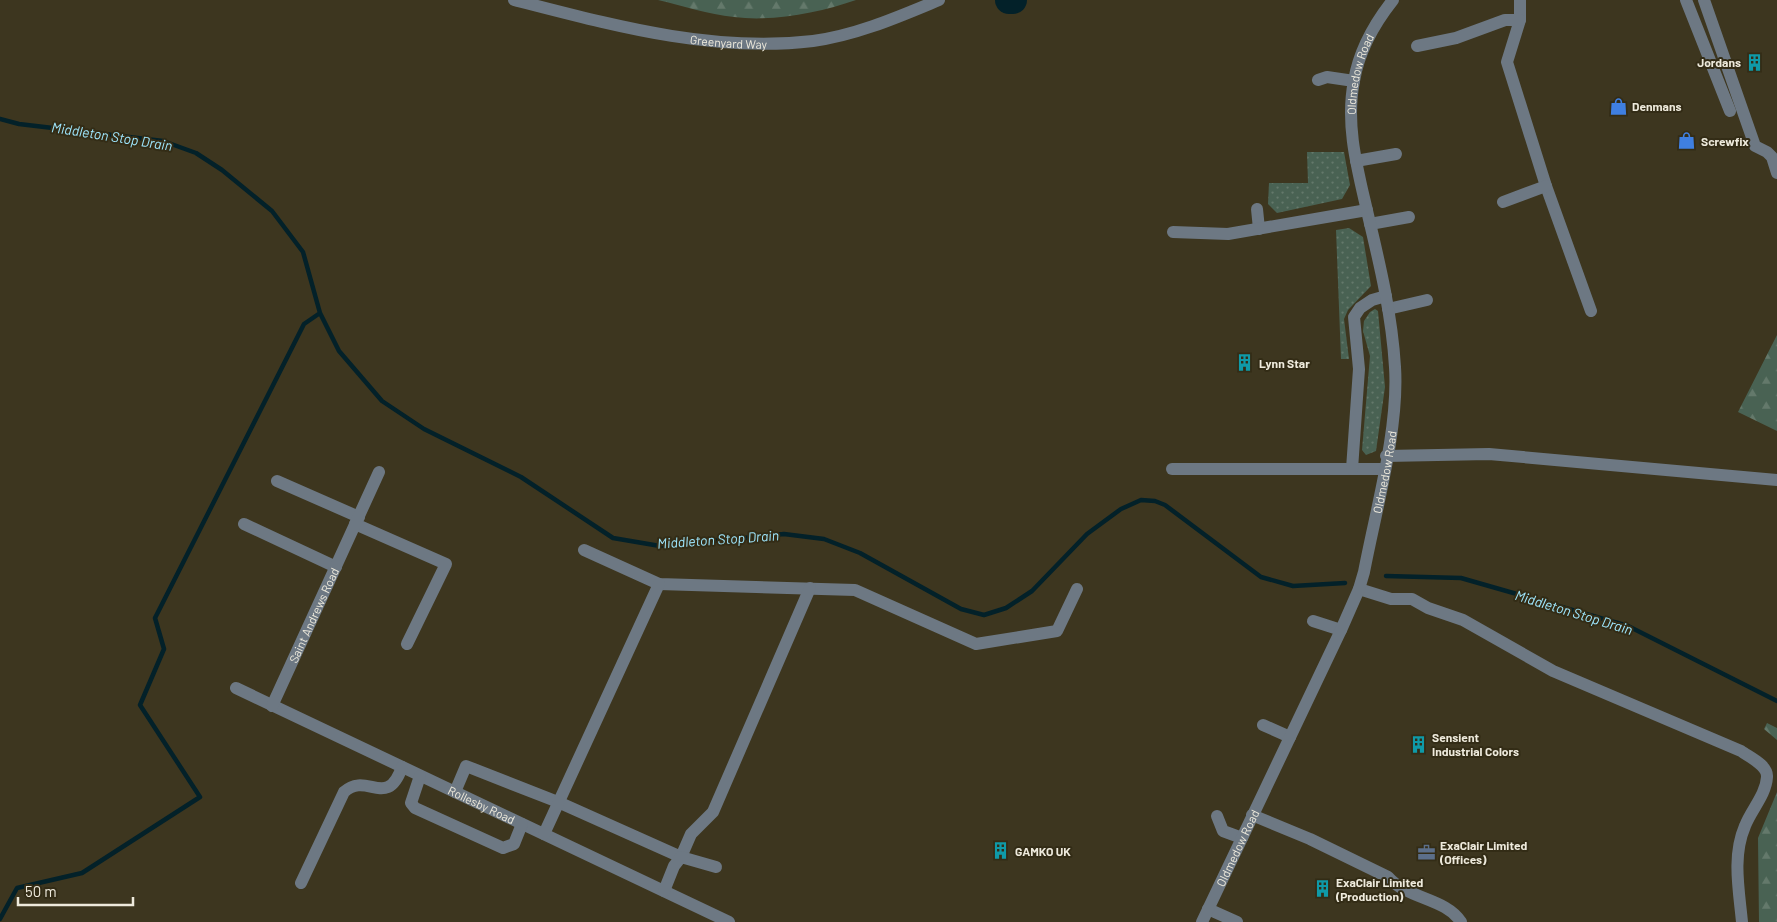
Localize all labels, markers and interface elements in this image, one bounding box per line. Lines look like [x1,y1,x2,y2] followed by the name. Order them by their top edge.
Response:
[1344,31,1376,115] street label: Oldmedow Road
[689,32,768,51] street label: Greenyard Way
[1745,52,1765,72] building icon: Jordans
[1697,55,1741,69] place label: Jordans
[1608,96,1628,116] shop icon: Denmans
[1632,99,1681,113] place label: Denmans
[50,118,174,154] water label: Middleton Stop Drain
[1677,131,1697,151] shop icon: Screwfix
[1701,134,1749,148] place label: Screwfix
[1235,353,1255,373] building icon: Lynn Star
[1259,356,1310,370] place label: Lynn Star
[1370,430,1399,515] street label: Oldmedow Road
[657,526,779,552] water label: Middleton Stop Drain
[286,565,341,665] street label: Saint Andrews Road
[1513,586,1635,638] water label: Middleton Stop Drain
[1432,730,1519,758] place label: Sensient Industrial Colors
[1408,734,1428,754] building icon: Sensient Industrial Colors
[446,783,517,826] street label: Rollesby Road
[1213,807,1262,889] street label: Oldmedow Road
[1439,838,1527,866] place label: ExaClair Limited (Offices)
[991,841,1011,861] building icon: GAMKO UK
[1416,842,1436,862] office icon: ExaClair Limited (Offices)
[1015,844,1071,858] place label: GAMKO UK
[18,874,132,906] scale bar
[1335,875,1423,903] place label: ExaClair Limited (Production)
[1312,879,1332,899] building icon: ExaClair Limited (Production)
[25,882,57,900] text: 50 m

